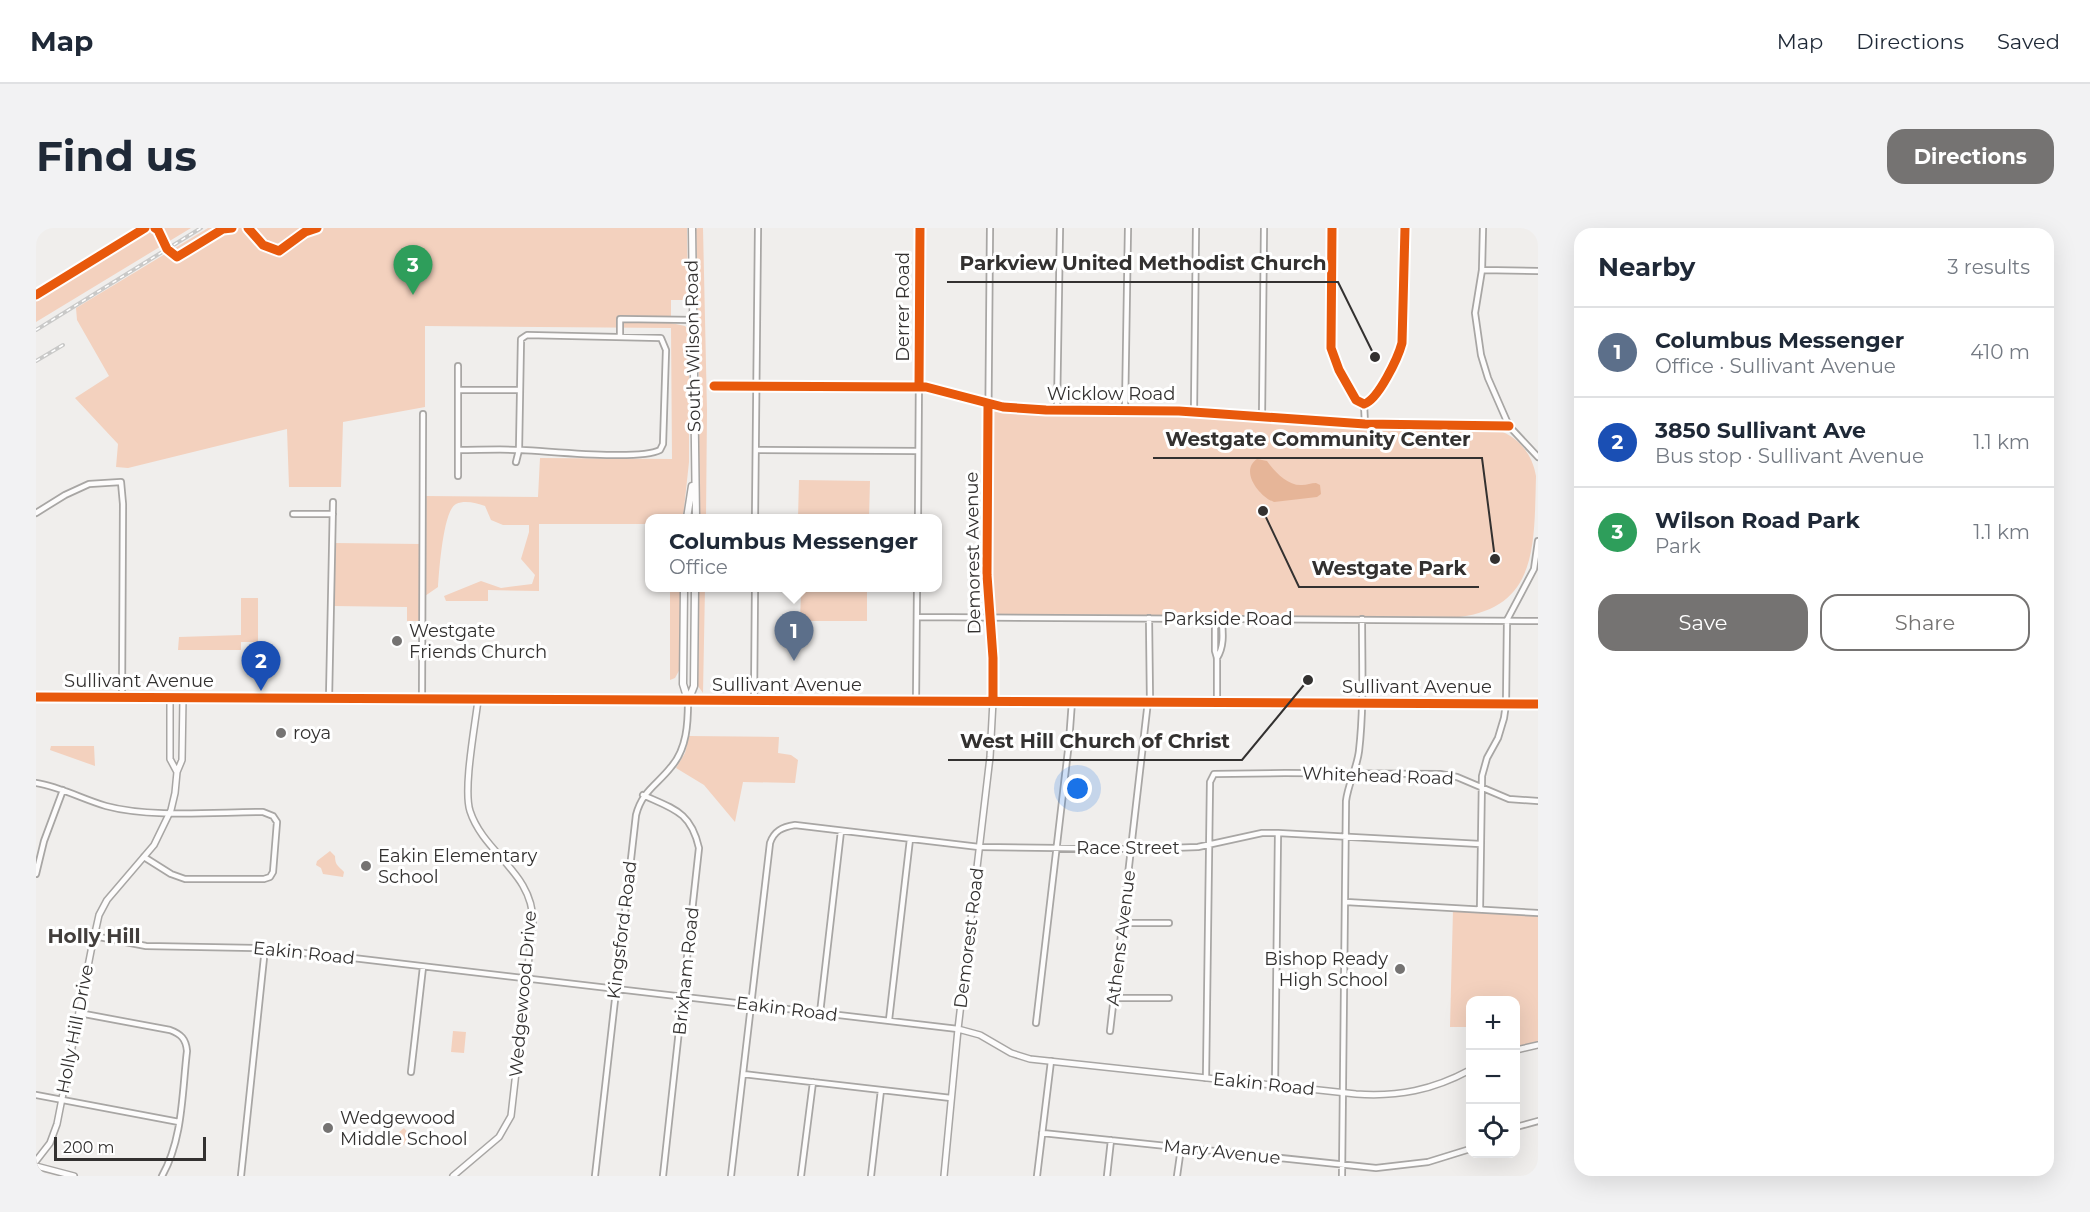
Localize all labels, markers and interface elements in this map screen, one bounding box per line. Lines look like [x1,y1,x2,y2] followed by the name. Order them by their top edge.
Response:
[30,24,93,58] text: Map
[1777,29,1823,54] text: Map
[1856,29,1964,54] text: Directions
[1997,29,2060,54] text: Saved
[1887,129,2054,184] button: Directions
[36,130,197,182] text: Find us
[947,244,1338,282] callout: Parkview United Methodist Church
[394,245,433,295] pin: 3
[960,251,1326,275] text: Parkview United Methodist Church
[1598,251,1695,283] text: Nearby
[892,252,914,362] street label: Derrer Road
[1947,255,2030,279] text: 3 results
[681,260,705,432] street label: South Wilson Road
[1655,327,1904,354] text: Columbus Messenger
[1614,340,1621,364] text: 1
[1970,340,2030,364] text: 410 m
[1655,354,1896,378] text: Office · Sullivant Avenue
[1047,383,1175,405] street label: Wicklow Road
[1655,417,1866,444] text: 3850 Sullivant Ave
[1153,420,1482,458] callout: Westgate Community Center
[1165,427,1471,451] text: Westgate Community Center
[1612,430,1623,454] text: 2
[1973,430,2030,454] text: 1.1 km
[1655,444,1924,468] text: Bus stop · Sullivant Avenue
[961,471,985,635] street label: Demorest Avenue
[1655,507,1860,534] text: Wilson Road Park
[645,514,942,592] popup
[1612,520,1623,544] text: 3
[1973,520,2030,544] text: 1.1 km
[669,528,918,555] text: Columbus Messenger
[1655,534,1701,558] text: Park
[1299,549,1479,587] callout: Westgate Park
[669,555,728,579] text: Office
[1311,556,1467,580] text: Westgate Park
[1598,594,1808,651] button: Save
[1820,594,2030,651] button: Share
[1163,608,1293,630] street label: Parkside Road
[774,612,813,661] pin: 1
[409,620,547,663] place label: Westgate Friends Church
[390,634,404,648] marker: Westgate Friends Church
[242,642,280,691] pin: 2
[64,670,214,692] street label: Sullivant Avenue
[712,674,862,696] street label: Sullivant Avenue
[1342,676,1492,698] street label: Sullivant Avenue
[293,722,331,744] place label: roya
[948,722,1242,760] callout: West Hill Church of Christ
[274,726,288,740] marker: roya
[960,729,1230,753] text: West Hill Church of Christ
[1302,762,1454,790] street label: Whitehead Road
[1063,774,1092,803] your location
[1076,837,1180,859] street label: Race Street
[378,845,538,888] place label: Eakin Elementary School
[359,859,373,873] marker: Eakin Elementary School
[603,860,641,1000] street label: Kingsford Road
[949,866,989,1010] street label: Demorest Road
[1102,869,1140,1007] street label: Athens Avenue
[668,906,704,1036] street label: Brixham Road
[505,910,541,1078] street label: Wedgewood Drive
[47,924,141,948] district label: Holly Hill
[252,937,356,969] street label: Eakin Road
[1264,948,1388,991] place label: Bishop Ready High School
[52,962,98,1095] street label: Holly Hill Drive
[1393,962,1407,976] marker: Bishop Ready High School
[735,992,839,1026] street label: Eakin Road
[1466,996,1520,1158] map controls
[1466,996,1520,1050] button: +
[1466,1050,1520,1104] button: −
[1212,1068,1316,1100] street label: Eakin Road
[1466,1104,1520,1158] button: locate
[340,1107,468,1150] place label: Wedgewood Middle School
[321,1121,335,1135] marker: Wedgewood Middle School
[54,1134,206,1162] scale bar
[1163,1135,1282,1169] street label: Mary Avenue
[63,1138,114,1157] text: 200 m

